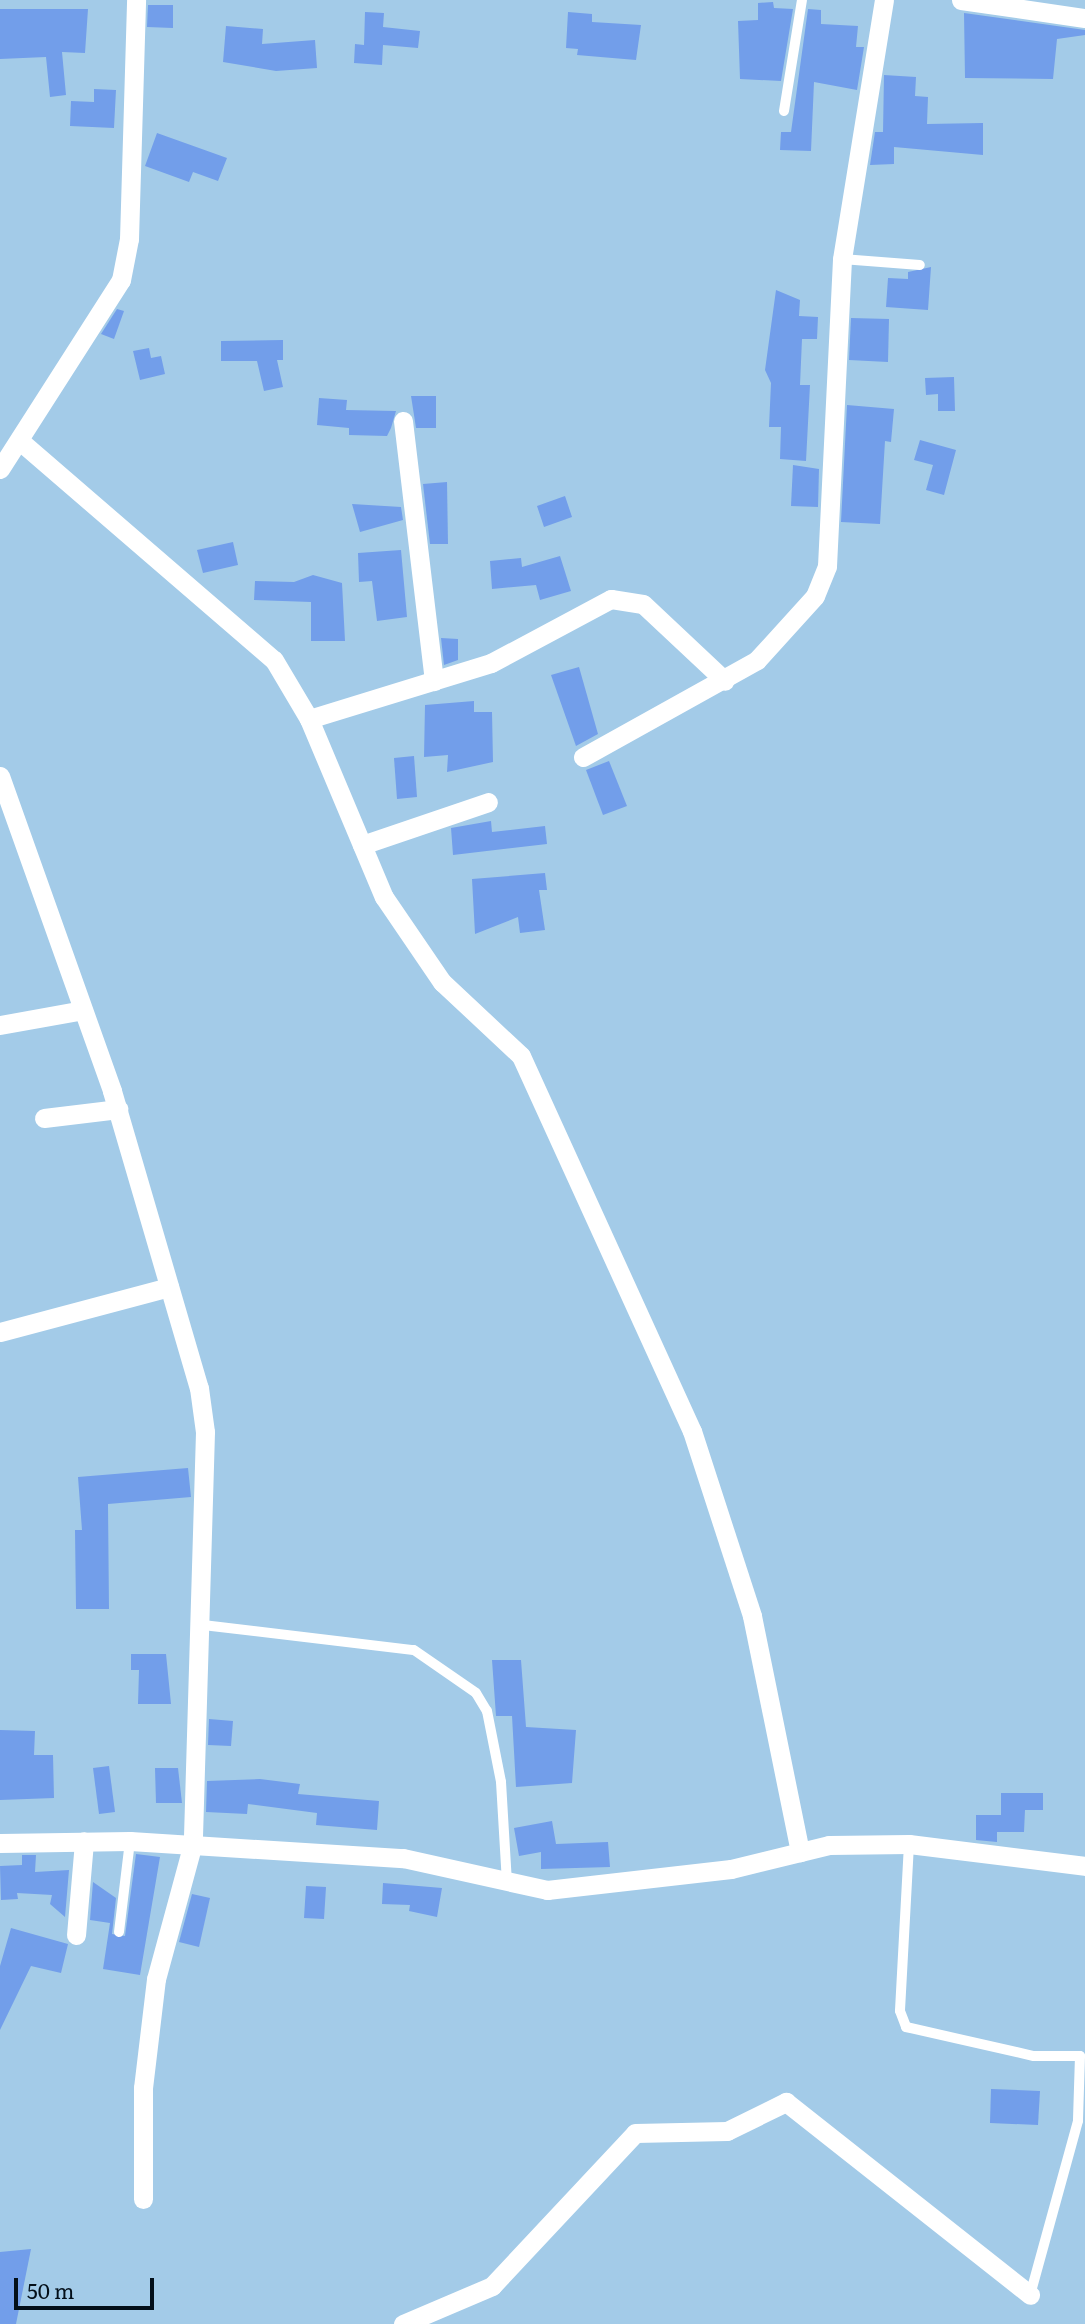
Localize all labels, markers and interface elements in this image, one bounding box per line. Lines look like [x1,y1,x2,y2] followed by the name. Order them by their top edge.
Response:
[18,2264,158,2308] scale bar
[27,2274,74,2305] text: 50 m

